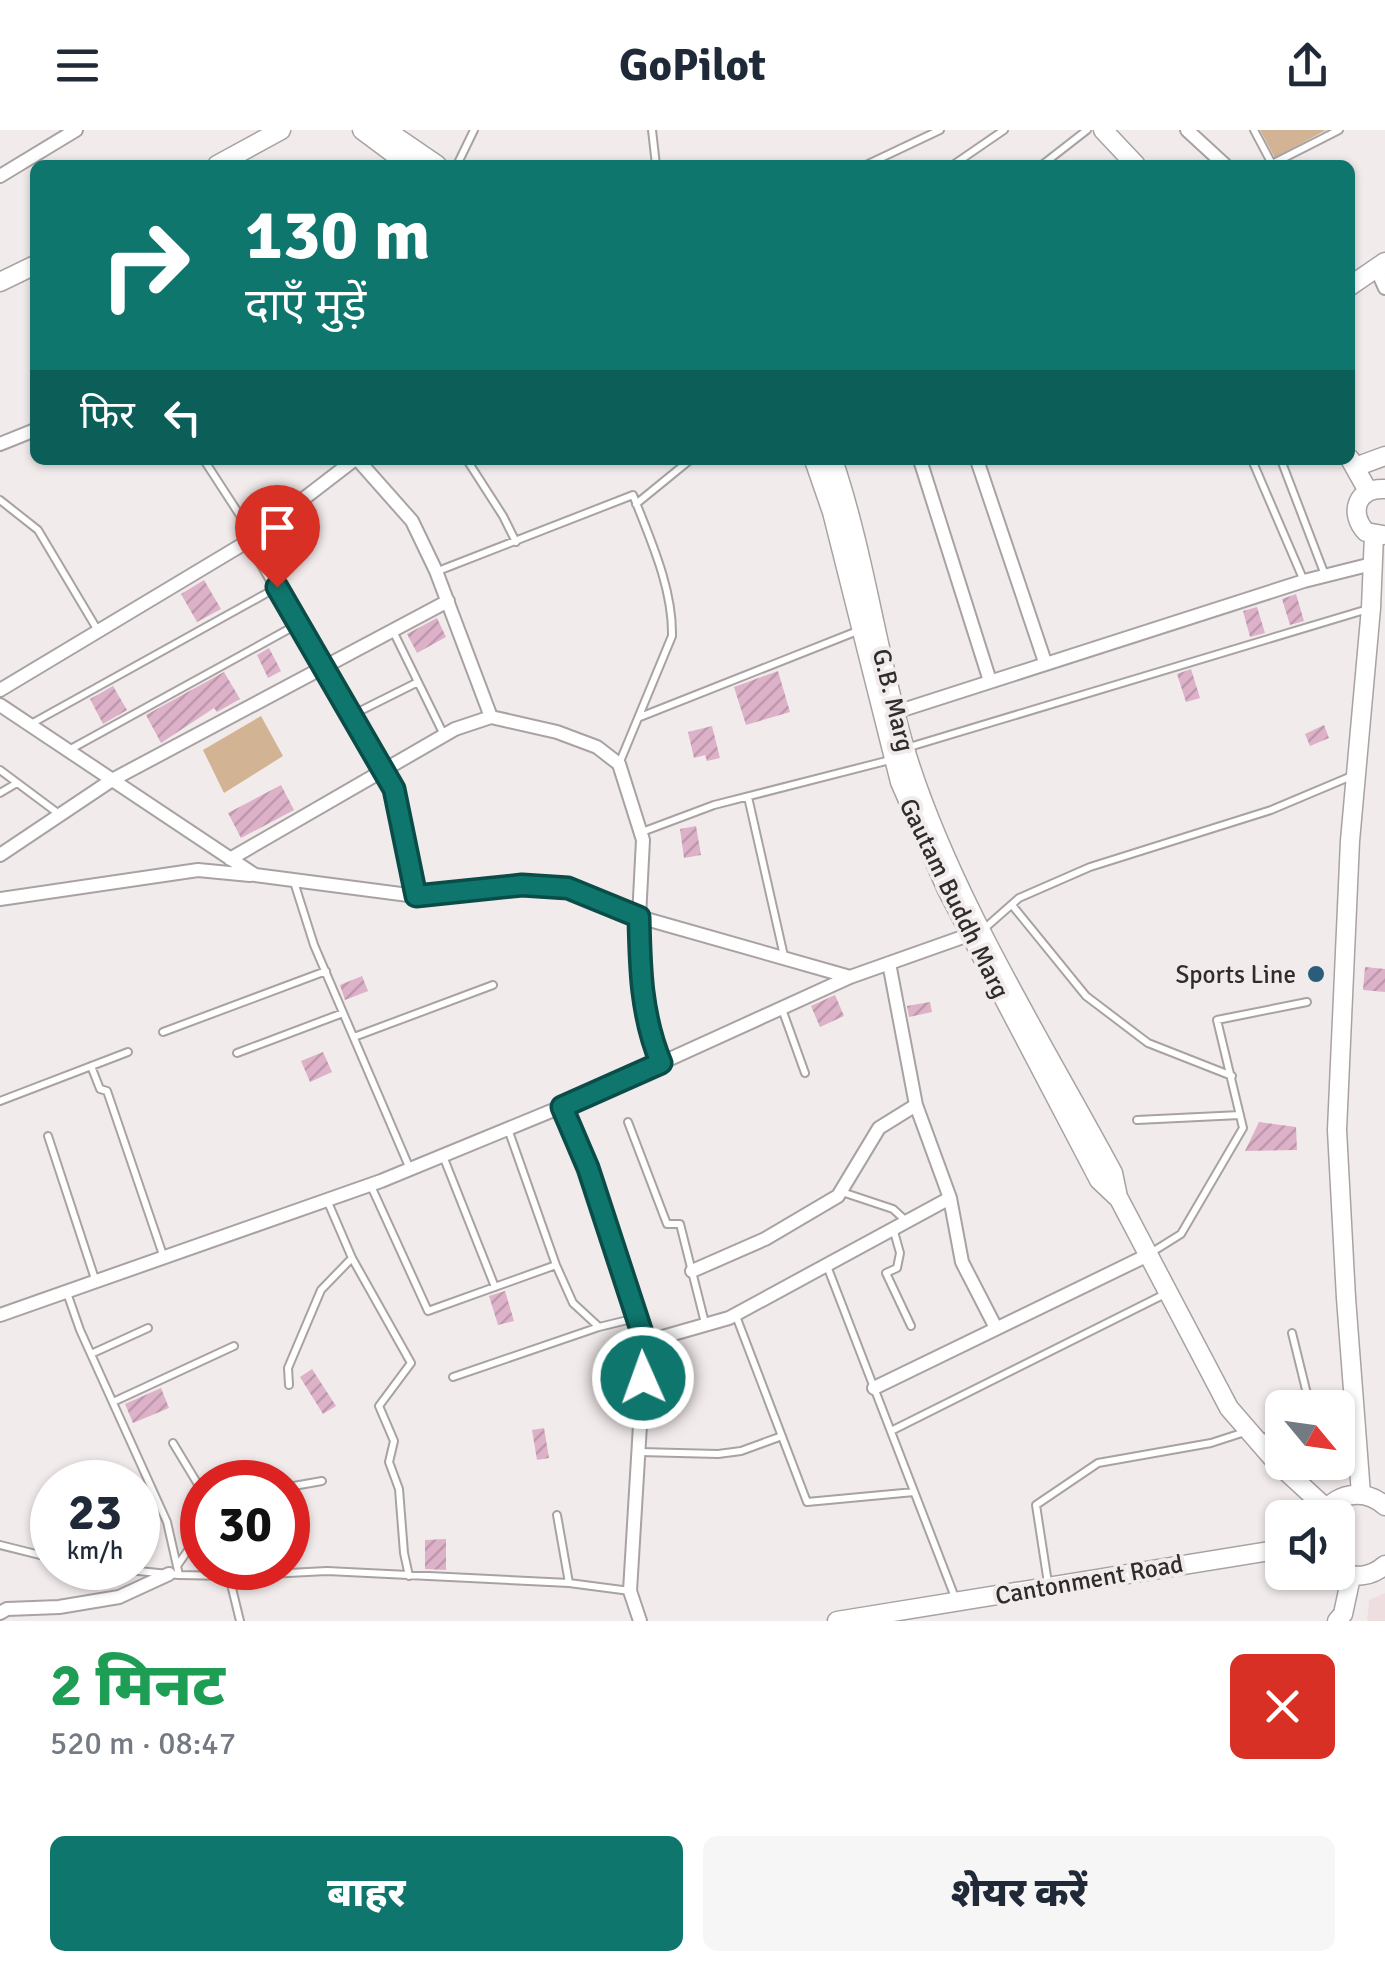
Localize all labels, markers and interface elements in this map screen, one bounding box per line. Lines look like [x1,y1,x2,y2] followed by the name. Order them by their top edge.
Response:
[50,38,105,93] icon: menu
[619,38,766,93] text: GoPilot
[1280,38,1335,93] icon: share
[245,192,430,278] text: 130 m
[80,200,210,330] icon: right
[245,278,366,333] text: दाएँ मुड़ें
[155,390,210,445] icon: left
[80,392,135,439] text: फिर
[235,485,320,588] pin
[250,500,305,555] icon: arrive
[866,645,921,755] street label: G.B. Marg
[893,793,1016,1003] street label: Gautam Buddh Marg
[1175,959,1296,990] place label: Sports Line
[1305,963,1327,985] marker: Sports Line
[591,1326,695,1430] position arrow
[1265,1390,1355,1480] north arrow
[1265,1390,1355,1590] map controls
[180,1460,310,1590] speed limit sign: 30
[68,1482,122,1544] text: 23
[1265,1500,1355,1590] button: sound
[67,1535,123,1566] text: km/h
[993,1548,1185,1611] street label: Cantonment Road
[50,1649,225,1723] text: 2 मिनट
[1230,1654,1335,1759] button: close
[50,1724,236,1763] text: 520 m · 08:47
[50,1836,683,1951] button: बाहर
[703,1836,1335,1951] button: शेयर करें

